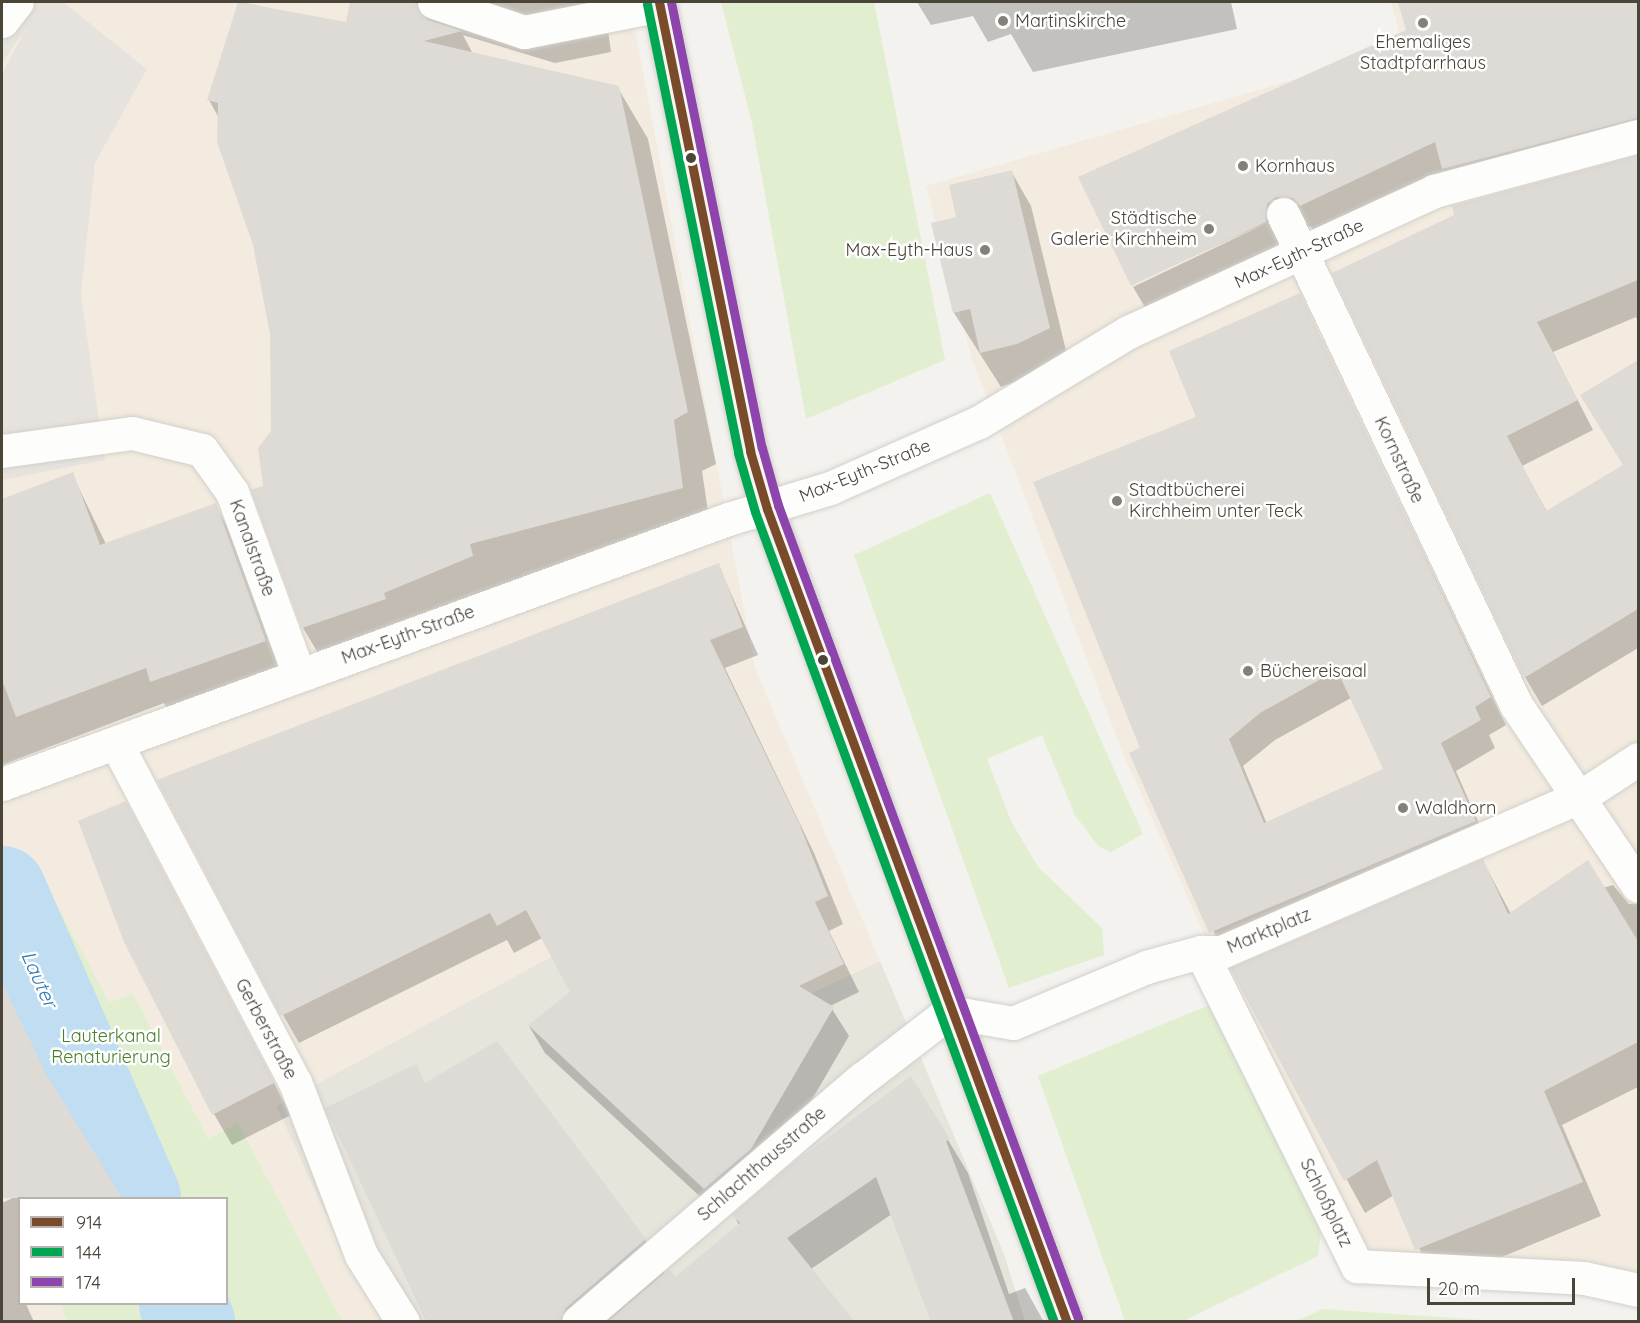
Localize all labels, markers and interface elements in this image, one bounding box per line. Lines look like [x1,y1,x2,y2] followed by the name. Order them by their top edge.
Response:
[1015,10,1126,32] place label: Martinskirche
[996,14,1010,28] marker: Martinskirche
[1416,16,1430,30] marker: Ehemaliges Stadtpfarrhaus
[1360,32,1486,74] place label: Ehemaliges Stadtpfarrhaus
[685,152,697,164] unlabelled marker
[1255,155,1335,177] place label: Kornhaus
[1236,159,1250,173] marker: Kornhaus
[1051,208,1197,250] place label: Städtische Galerie Kirchheim
[1231,215,1367,293] street label: Max-Eyth-Straße
[1202,222,1216,236] marker: Städtische Galerie Kirchheim
[845,239,973,261] place label: Max-Eyth-Haus
[978,243,992,257] marker: Max-Eyth-Haus
[1370,413,1428,507] street label: Kornstraße
[796,435,934,507] street label: Max-Eyth-Straße
[1129,480,1303,522] place label: Stadtbücherei Kirchheim unter Teck
[1110,494,1124,508] marker: Stadtbücherei Kirchheim unter Teck
[224,496,280,600] street label: Kanalstraße
[339,601,477,669] street label: Max-Eyth-Straße
[817,654,829,666] unlabelled marker
[1260,660,1367,682] place label: Büchereisaal
[1241,664,1255,678] marker: Büchereisaal
[1415,797,1496,819] place label: Waldhorn
[1396,801,1410,815] marker: Waldhorn
[1224,904,1314,958] street label: Marktplatz
[17,947,63,1011] water label: Lauter
[230,975,302,1083] street label: Gerberstraße
[51,1026,171,1068] park label: Lauterkanal Renaturierung
[693,1102,831,1226] street label: Schlachthausstraße
[1295,1155,1357,1251] street label: Schloßplatz
[18,1197,228,1305] legend
[76,1211,102,1234] text: 914
[76,1241,101,1264] text: 144
[1430,1266,1578,1304] scale bar
[76,1271,101,1294] text: 174
[1438,1277,1480,1300] text: 20 m

